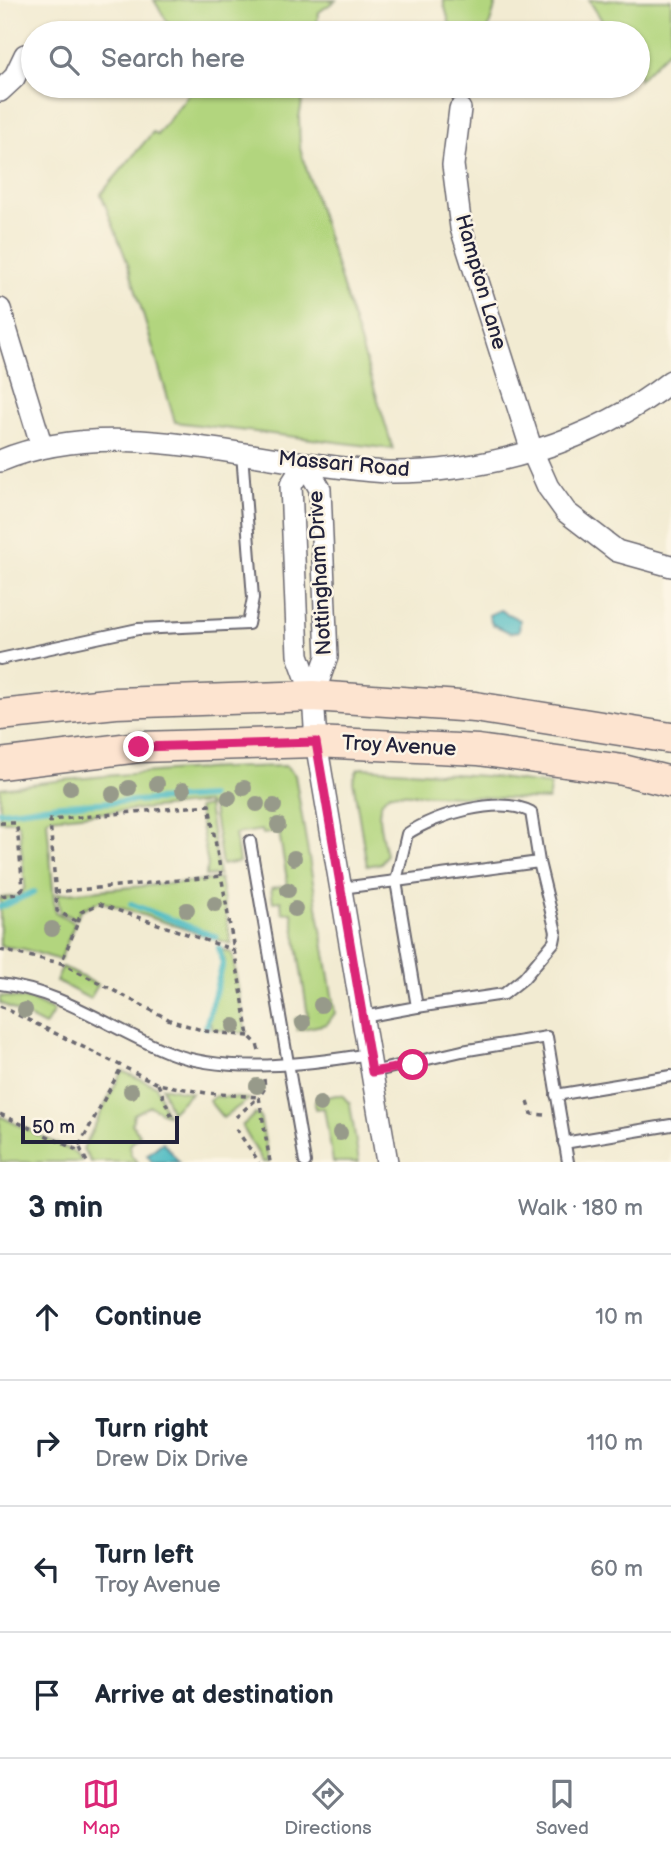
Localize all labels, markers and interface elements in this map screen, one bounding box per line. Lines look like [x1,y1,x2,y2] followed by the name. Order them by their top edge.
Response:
[21,21,650,98] search box
[45,41,83,79] icon: search
[101,44,245,75] text: Search here
[450,212,512,352] street label: Hampton Lane
[277,446,411,482] street label: Massari Road
[303,490,337,656] street label: Nottingham Drive
[123,731,154,762] route end
[341,731,457,761] street label: Troy Avenue
[397,1049,428,1080] route start
[21,1113,178,1145] scale bar
[32,1116,75,1139] text: 50 m
[28,1190,103,1226] text: 3 min
[518,1194,643,1222] text: Walk · 180 m
[28,1298,66,1336] icon: ahead
[95,1302,202,1333] text: Continue
[595,1303,643,1331] text: 10 m
[95,1414,208,1445] text: Turn right
[28,1424,66,1462] icon: right
[586,1429,643,1457] text: 110 m
[95,1445,248,1473] text: Drew Dix Drive
[95,1540,194,1571] text: Turn left
[28,1550,66,1588] icon: left
[590,1555,643,1583] text: 60 m
[95,1571,221,1599] text: Troy Avenue
[28,1676,66,1714] icon: arrive
[95,1680,334,1711] text: Arrive at destination
[82,1775,120,1840] tab: Map
[284,1775,372,1840] tab: Directions
[536,1775,589,1840] tab: Saved

